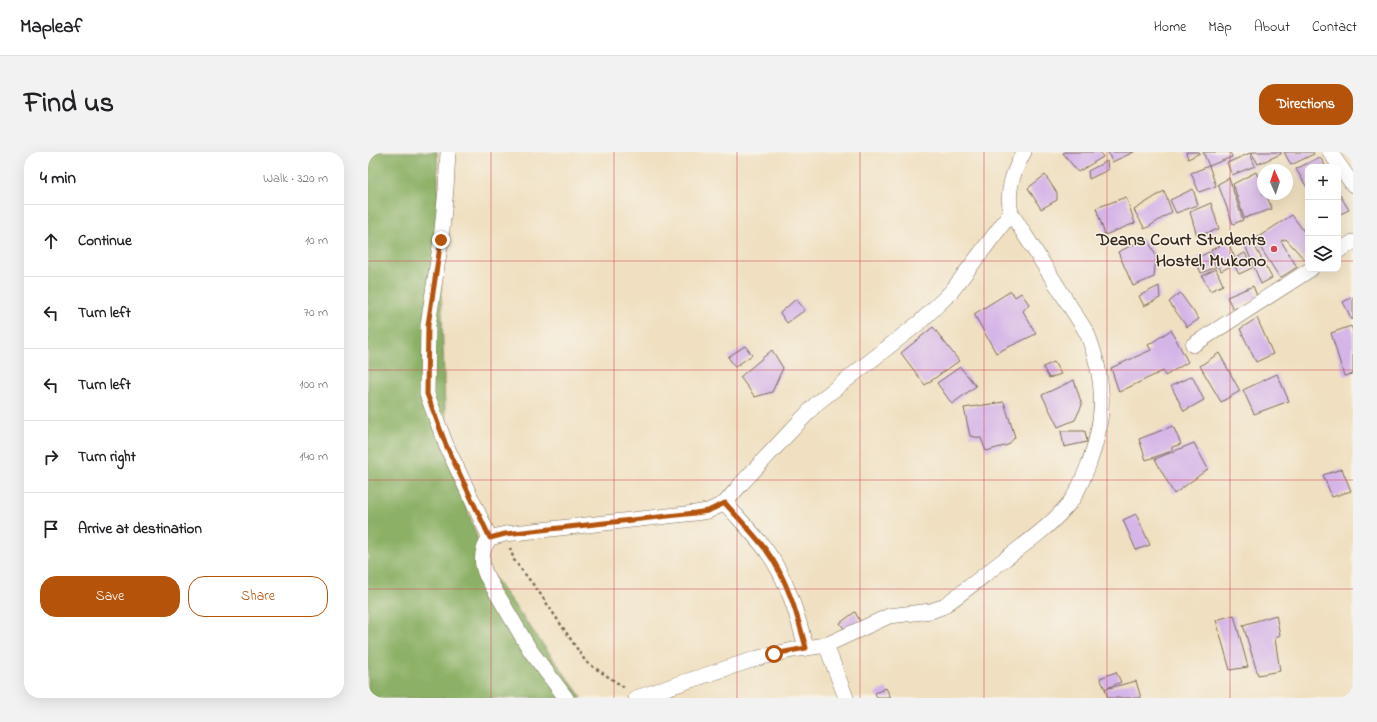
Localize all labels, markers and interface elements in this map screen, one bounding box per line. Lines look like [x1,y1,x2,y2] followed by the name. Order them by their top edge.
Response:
[20,14,82,41] text: Mapleaf
[1154,17,1186,38] text: Home
[1208,17,1232,38] text: Map
[1254,17,1290,38] text: About
[1312,17,1357,38] text: Contact
[24,84,114,125] text: Find us
[1259,84,1353,125] button: Directions
[1257,164,1293,200] north arrow
[1305,164,1341,272] map controls
[1305,164,1341,200] button: +
[40,166,76,191] text: 4 min
[263,169,328,188] text: Walk · 320 m
[1305,200,1341,236] button: −
[1096,228,1266,275] place label: Deans Court Students Hostel, Mukono
[40,230,62,252] icon: ahead
[78,230,132,252] text: Continue
[305,231,328,250] text: 10 m
[432,231,450,249] route end
[1305,236,1341,272] button: layers
[1269,244,1279,254] marker: Deans Court Students Hostel, Mukono
[40,302,62,324] icon: left
[78,302,131,324] text: Turn left
[304,303,328,322] text: 70 m
[40,374,62,396] icon: left
[78,374,131,396] text: Turn left
[299,375,328,394] text: 100 m
[40,446,62,468] icon: right
[78,446,136,468] text: Turn right
[300,447,328,466] text: 140 m
[40,518,62,540] icon: arrive
[78,518,202,540] text: Arrive at destination
[40,576,180,617] button: Save
[188,576,328,617] button: Share
[765,645,783,663] route start

